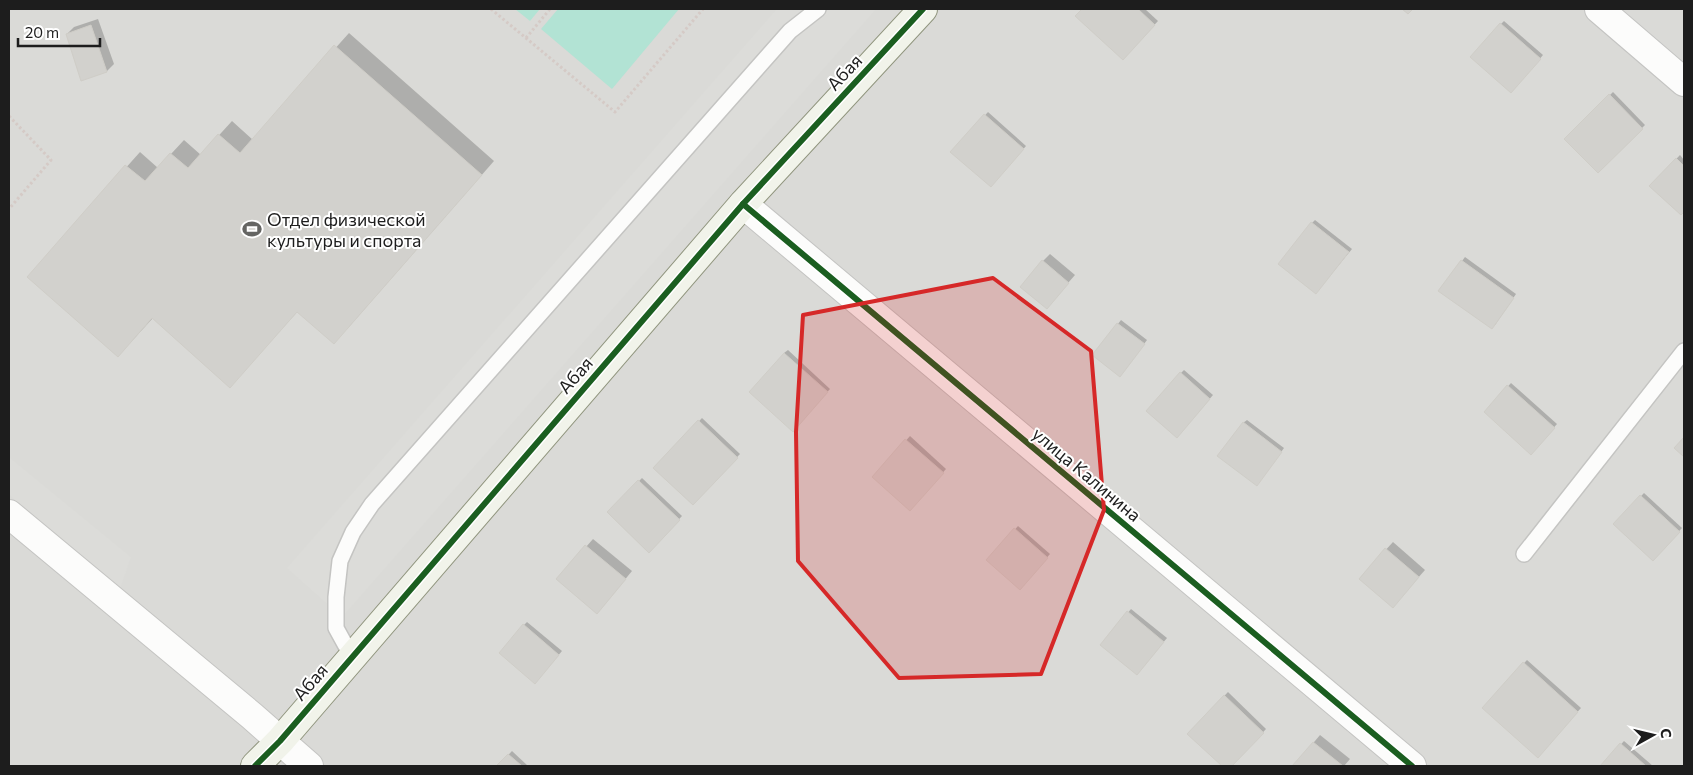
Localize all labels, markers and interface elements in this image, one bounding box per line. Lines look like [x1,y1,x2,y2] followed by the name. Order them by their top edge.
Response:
[18,15,100,47] scale bar
[25,23,59,41] text: 20 m
[822,49,866,95] street label: Абая
[267,208,425,251] place label: Отдел физической культуры и спорта
[241,218,263,240] sports icon: Отдел физической культуры и спорта
[553,352,597,398] street label: Абая
[1028,422,1146,526] street label: улица Калинина
[288,659,332,705] street label: Абая
[1628,710,1678,760] north arrow
[1657,727,1675,739] text: С

